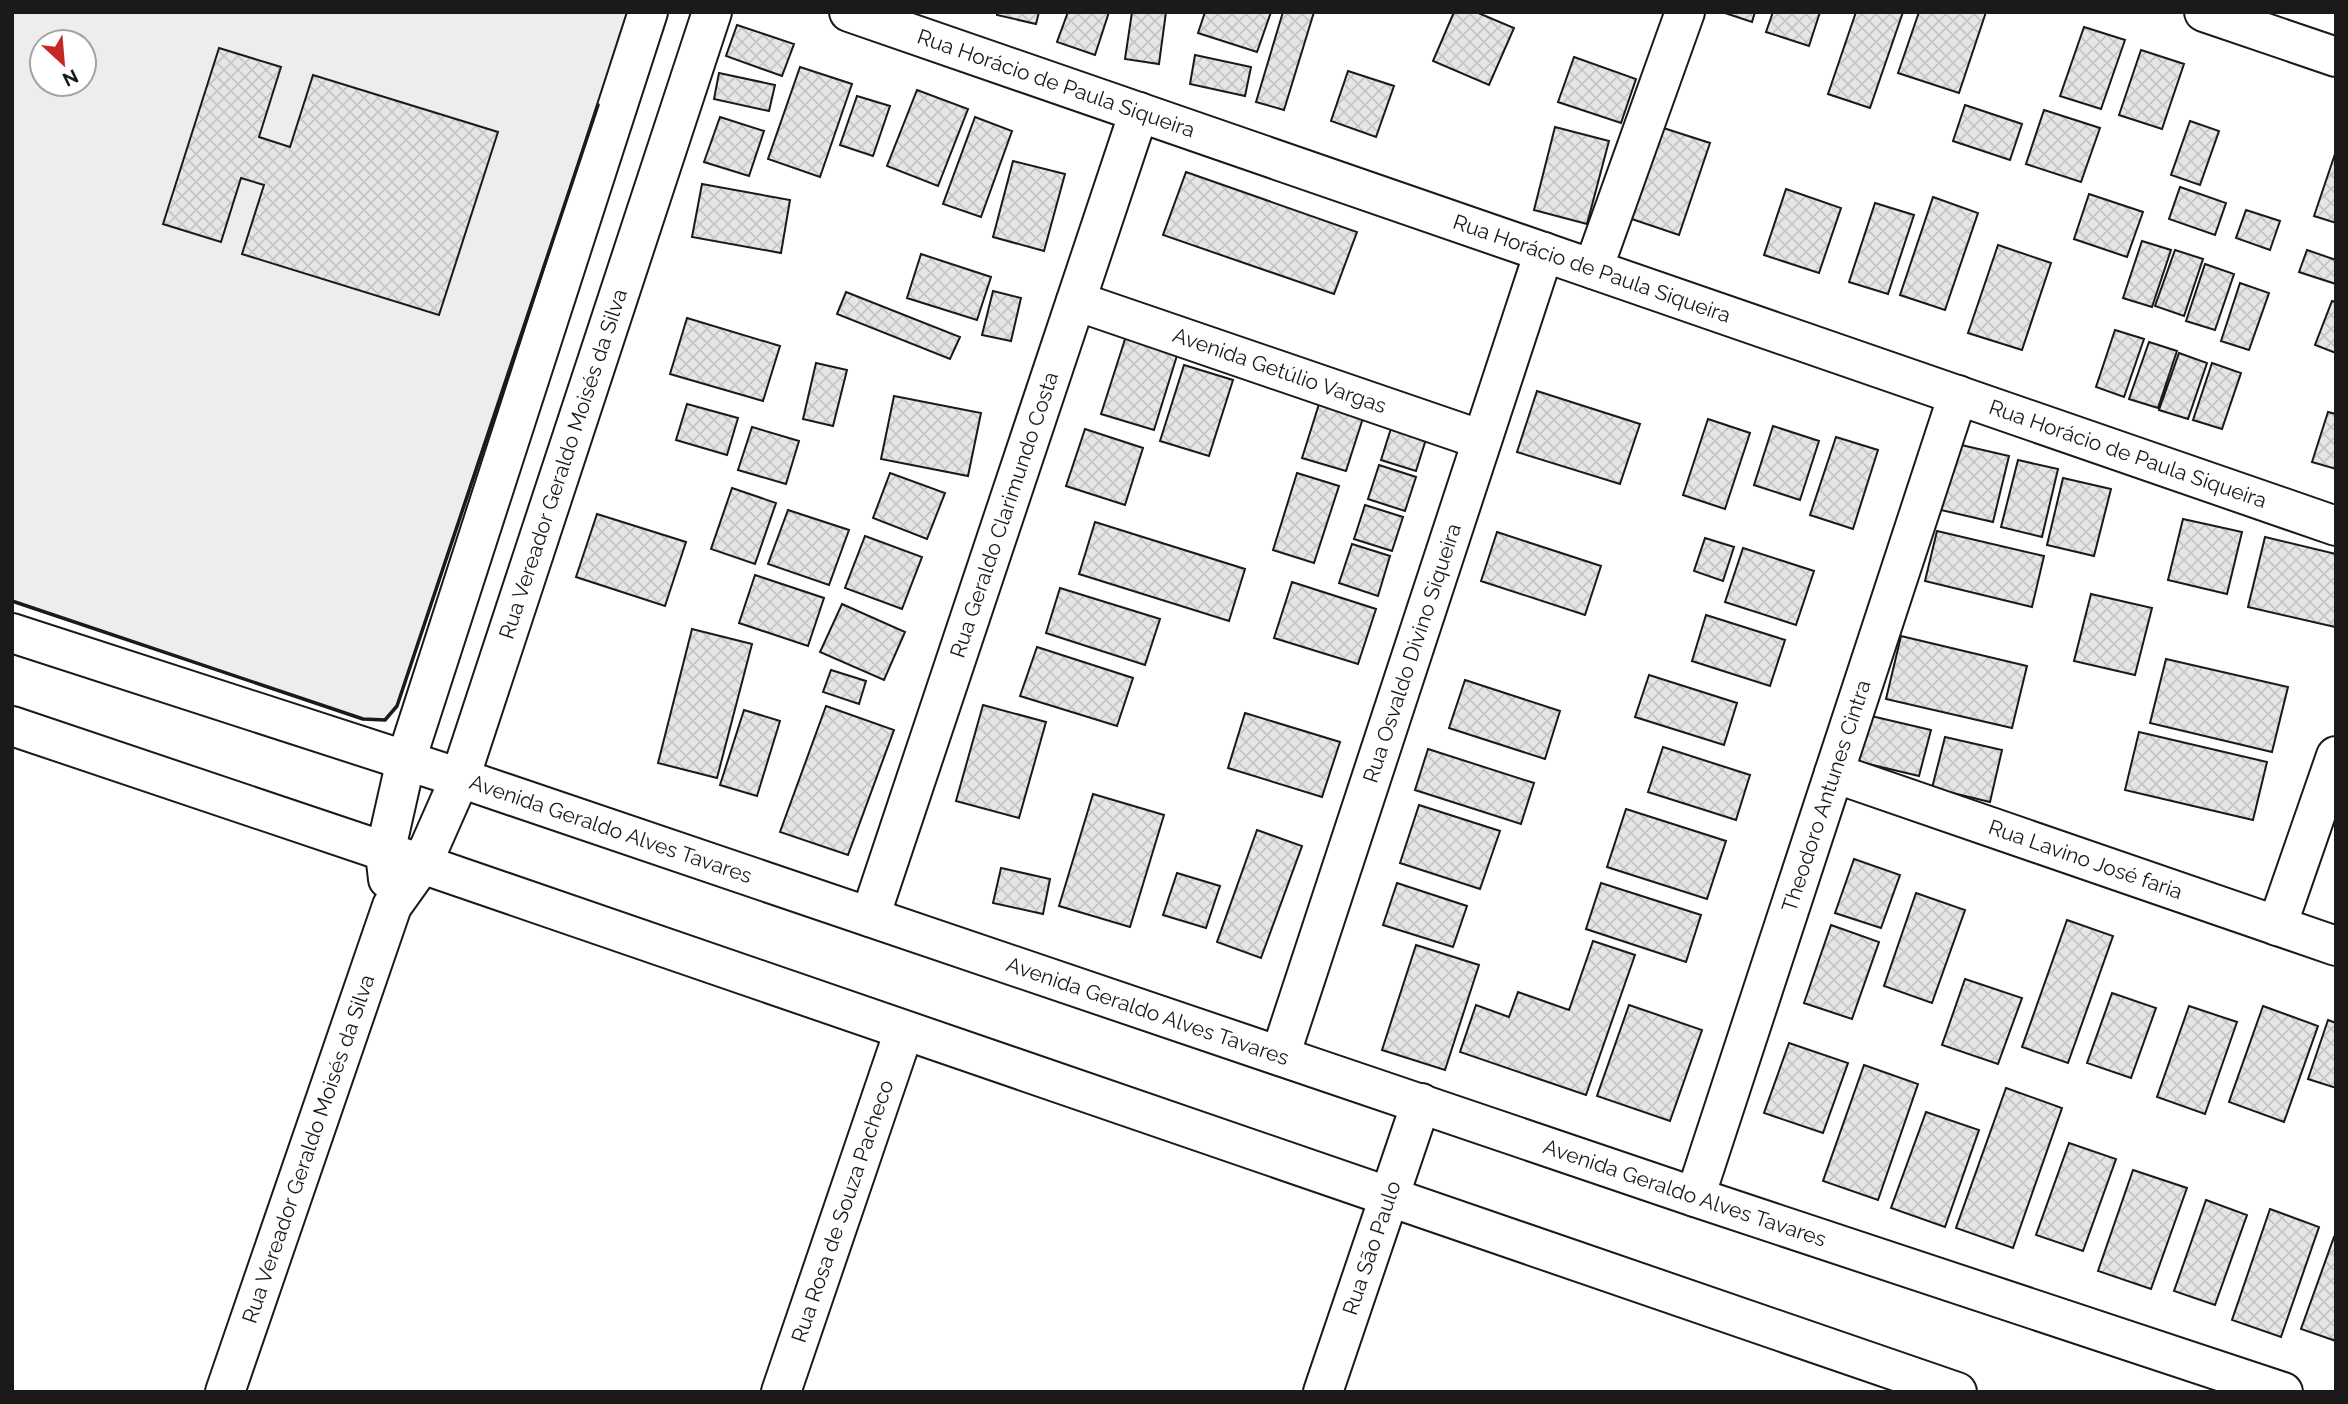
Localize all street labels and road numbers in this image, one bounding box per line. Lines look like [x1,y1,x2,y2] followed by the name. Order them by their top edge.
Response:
[914,24,1198,143] street label: Rua Horácio de Paula Siqueira
[1450,209,1734,328] street label: Rua Horácio de Paula Siqueira
[494,286,632,642] street label: Rua Vereador Geraldo Moisés da Silva
[1170,322,1390,418] street label: Avenida Getúlio Vargas
[945,369,1063,661] street label: Rua Geraldo Clarimundo Costa
[1986,394,2270,513] street label: Rua Horácio de Paula Siqueira
[1358,520,1466,786] street label: Rua Osvaldo Divino Siqueira
[1776,677,1876,915] street label: Theodoro Antunes Cintra
[466,769,755,888] street label: Avenida Geraldo Alves Tavares
[1985,814,2186,904] street label: Rua Lavino José faria
[1003,951,1292,1070] street label: Avenida Geraldo Alves Tavares
[237,971,380,1326] street label: Rua Vereador Geraldo Moisés da Silva
[786,1076,898,1346] street label: Rua Rosa de Souza Pacheco
[1540,1133,1829,1252] street label: Avenida Geraldo Alves Tavares
[1337,1178,1406,1318] street label: Rua São Paulo

